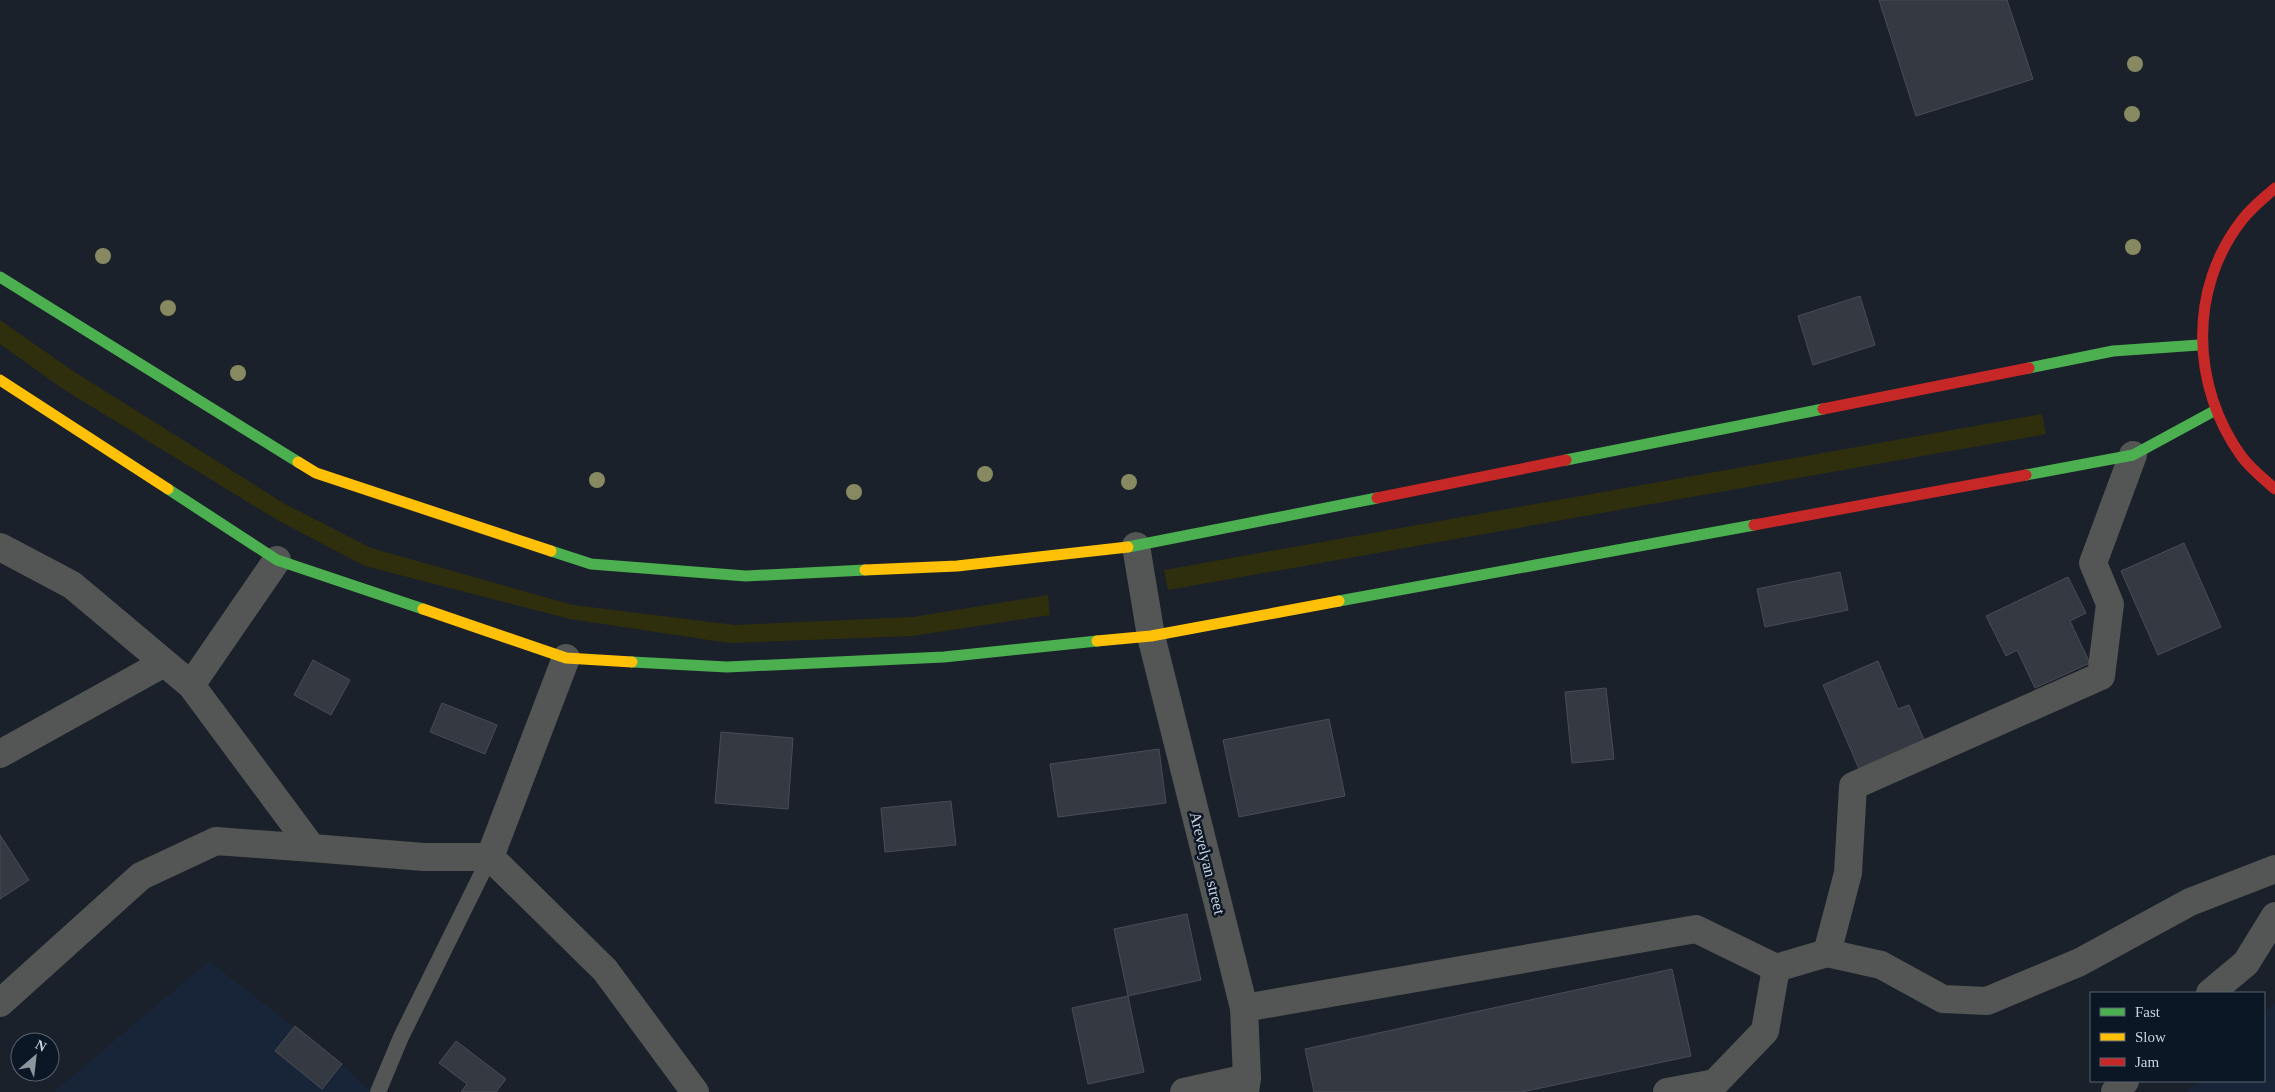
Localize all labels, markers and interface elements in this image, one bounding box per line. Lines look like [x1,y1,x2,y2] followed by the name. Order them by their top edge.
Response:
[1186,810,1229,917] street label: Arevelyan street
[2090,992,2265,1082] legend
[2135,1004,2161,1020] text: Fast
[2135,1029,2166,1045] text: Slow
[10,1032,60,1082] north arrow
[33,1037,49,1055] text: N
[2135,1054,2159,1070] text: Jam

